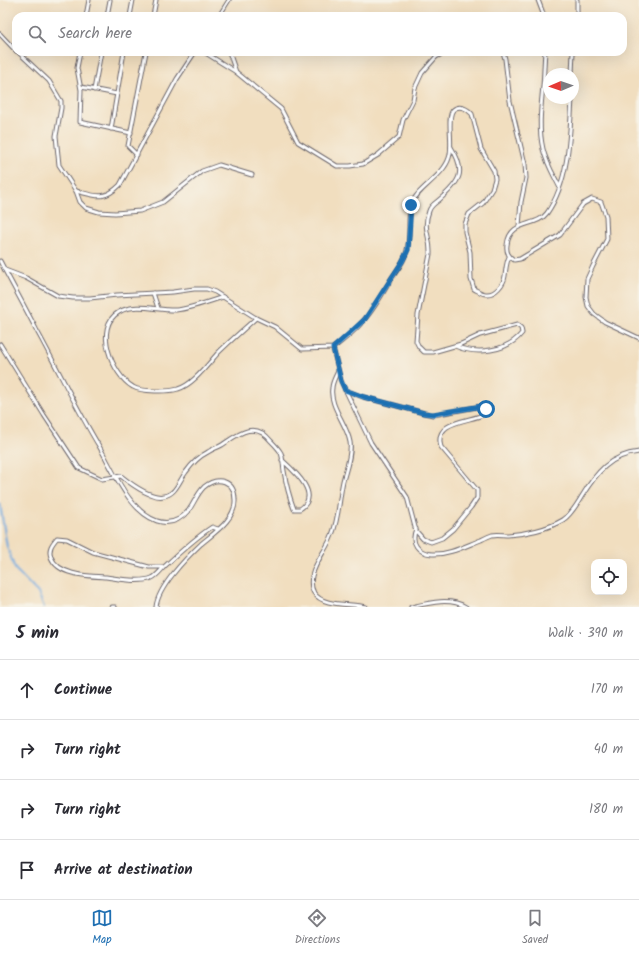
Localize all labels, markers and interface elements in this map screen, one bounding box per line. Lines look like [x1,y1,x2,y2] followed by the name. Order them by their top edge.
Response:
[12,12,627,56] search box
[58,22,132,46] text: Search here
[26,23,48,45] icon: search
[543,68,579,104] north arrow
[402,196,420,214] route end
[477,400,495,418] route start
[591,559,627,595] map controls
[591,559,627,595] button: locate
[16,620,59,647] text: 5 min
[548,623,623,644] text: Walk · 390 m
[54,678,112,702] text: Continue
[16,679,38,701] icon: ahead
[591,679,623,700] text: 170 m
[54,738,121,762] text: Turn right
[16,739,38,761] icon: right
[594,739,623,760] text: 40 m
[54,798,121,822] text: Turn right
[16,799,38,821] icon: right
[589,799,623,820] text: 180 m
[54,858,193,882] text: Arrive at destination
[16,859,38,881] icon: arrive
[91,907,113,949] tab: Map
[295,907,340,949] tab: Directions
[522,907,548,949] tab: Saved

